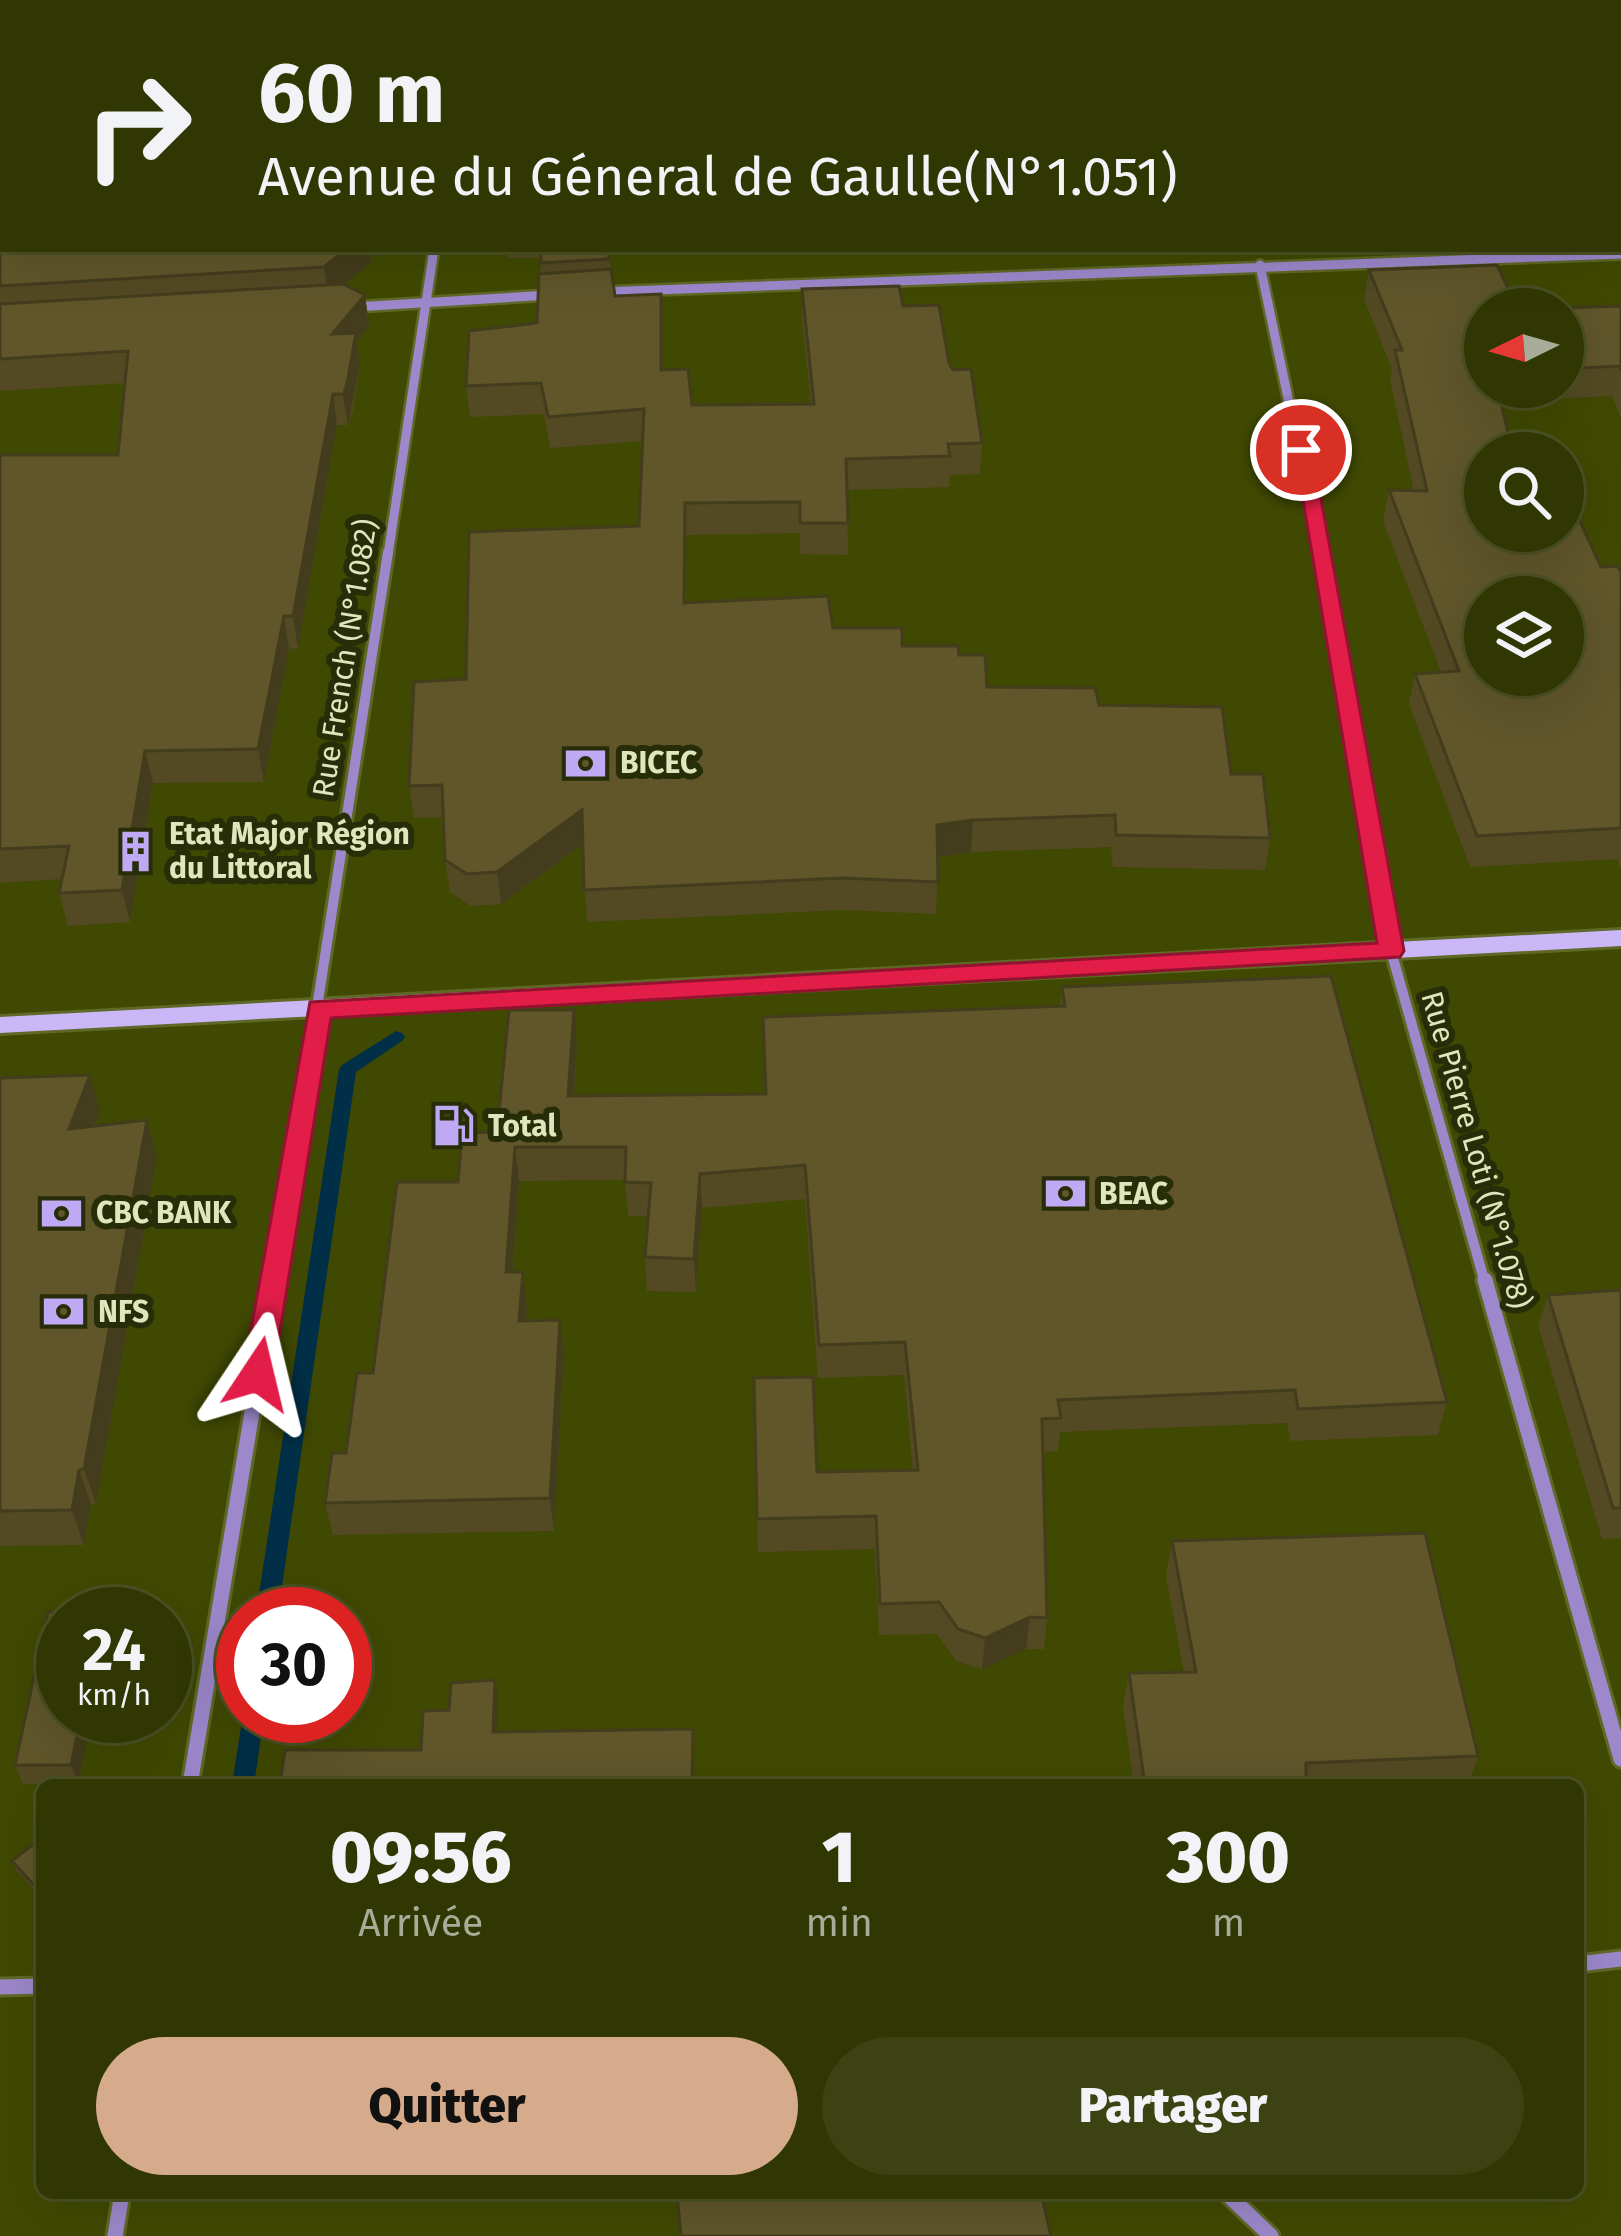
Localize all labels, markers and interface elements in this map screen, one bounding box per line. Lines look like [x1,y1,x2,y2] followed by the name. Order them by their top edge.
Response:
[258,43,445,144] text: 60 m
[60,48,216,204] icon: right
[258,145,1177,209] text: Avenue du Géneral de Gaulle(N°1.051)
[1464,288,1584,408] north arrow
[1464,288,1584,696] map controls
[1250,399,1352,501] pin
[1268,417,1334,483] icon: arrive
[1464,432,1584,552] button: search
[305,516,385,800] street label: Rue French (N°1.082)
[1464,576,1584,696] button: layers
[563,740,609,786] bank icon: BICEC
[620,745,698,781] place label: BICEC
[169,816,410,886] place label: Etat Major Région du Littoral
[112,828,158,874] building icon: Etat Major Région du Littoral
[1413,987,1539,1313] street label: Rue Pierre Loti (N°1.078)
[431,1103,477,1149] fuel station icon: Total
[488,1108,556,1144] place label: Total
[1042,1171,1088,1217] bank icon: BEAC
[1099,1176,1169,1212] place label: BEAC
[39,1190,85,1236] bank icon: CBC BANK
[96,1195,232,1231] place label: CBC BANK
[41,1289,87,1335] bank icon: NFS
[98,1294,149,1330] place label: NFS
[195,1311,321,1437] position arrow
[216,1587,372,1743] speed limit sign: 30
[82,1614,146,1686] text: 24
[77,1677,151,1713] text: km/h
[330,1815,512,1901] text: 09:56
[822,1815,856,1901] text: 1
[1167,1815,1290,1901] text: 300
[358,1900,483,1946] text: Arrivée
[805,1900,873,1946] text: min
[1212,1900,1245,1946] text: m
[96,2037,798,2175] button: Quitter
[822,2037,1524,2175] button: Partager

